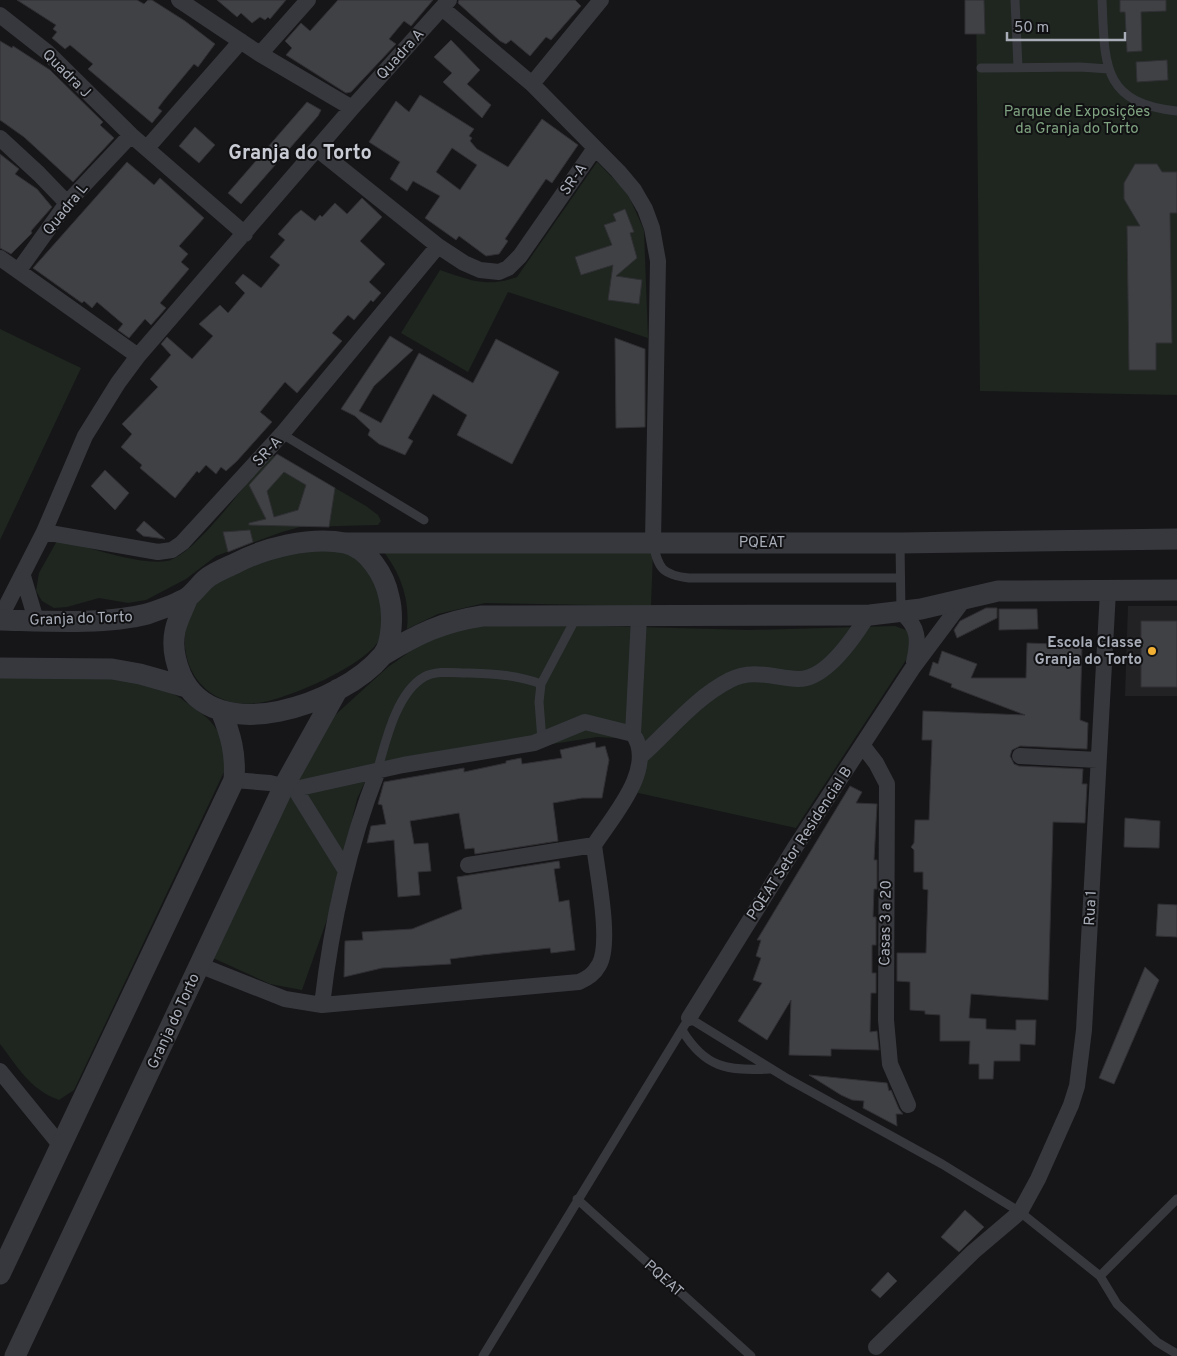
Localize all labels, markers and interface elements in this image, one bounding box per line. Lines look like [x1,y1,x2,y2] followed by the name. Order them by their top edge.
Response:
[1007,10,1124,42] scale bar
[1014,19,1049,38] text: 50 m
[373,25,429,85] street label: Quadra A
[38,46,94,102] street label: Quadra J
[1004,103,1150,139] park label: Parque de Exposições da Granja do Torto
[228,141,372,167] district label: Granja do Torto
[556,160,592,200] street label: SR-A
[39,180,93,240] street label: Quadra L
[249,433,287,471] street label: SR-A
[739,534,785,553] street label: PQEAT
[29,608,133,631] street label: Granja do Torto
[1034,634,1142,670] place label: Escola Classe Granja do Torto
[1146,645,1158,657] marker: Escola Classe Granja do Torto
[743,763,857,924] street label: PQEAT Setor Residencial B
[876,880,897,966] street label: Casas 3 a 20
[1081,890,1102,926] street label: Rua 1
[144,971,205,1073] street label: Granja do Torto
[639,1257,687,1302] street label: PQEAT

